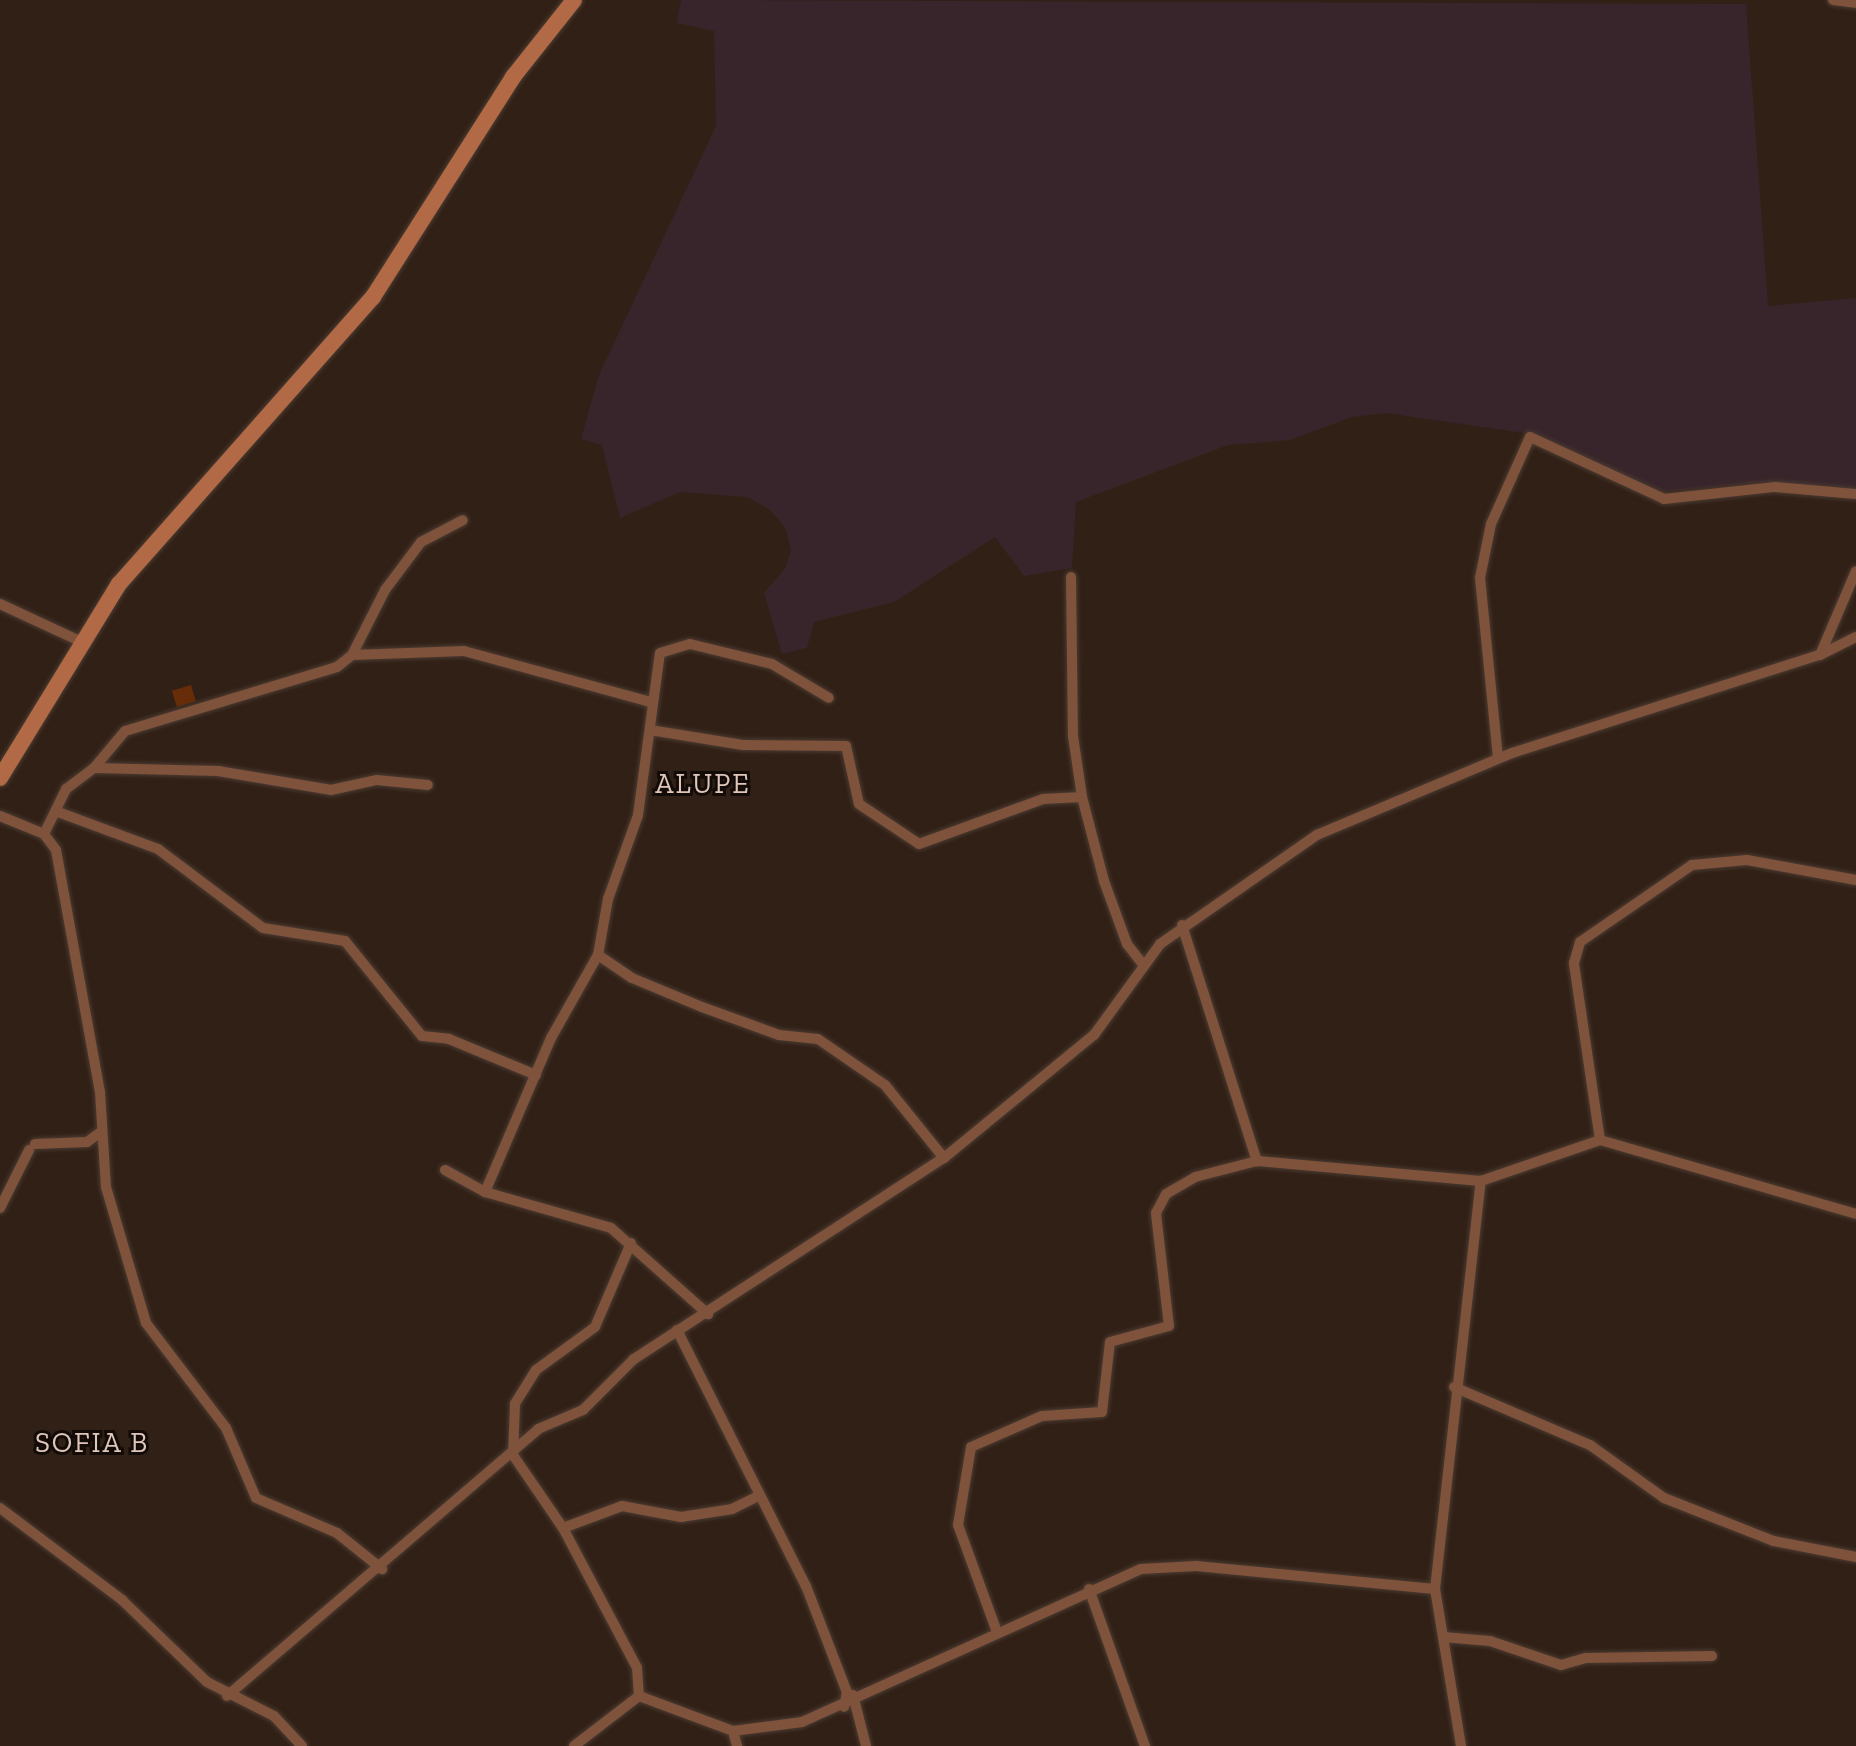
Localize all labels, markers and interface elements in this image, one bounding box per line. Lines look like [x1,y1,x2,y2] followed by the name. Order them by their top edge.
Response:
[656,767,750,801] district label: ALUPE
[35,1426,149,1460] district label: SOFIA B

